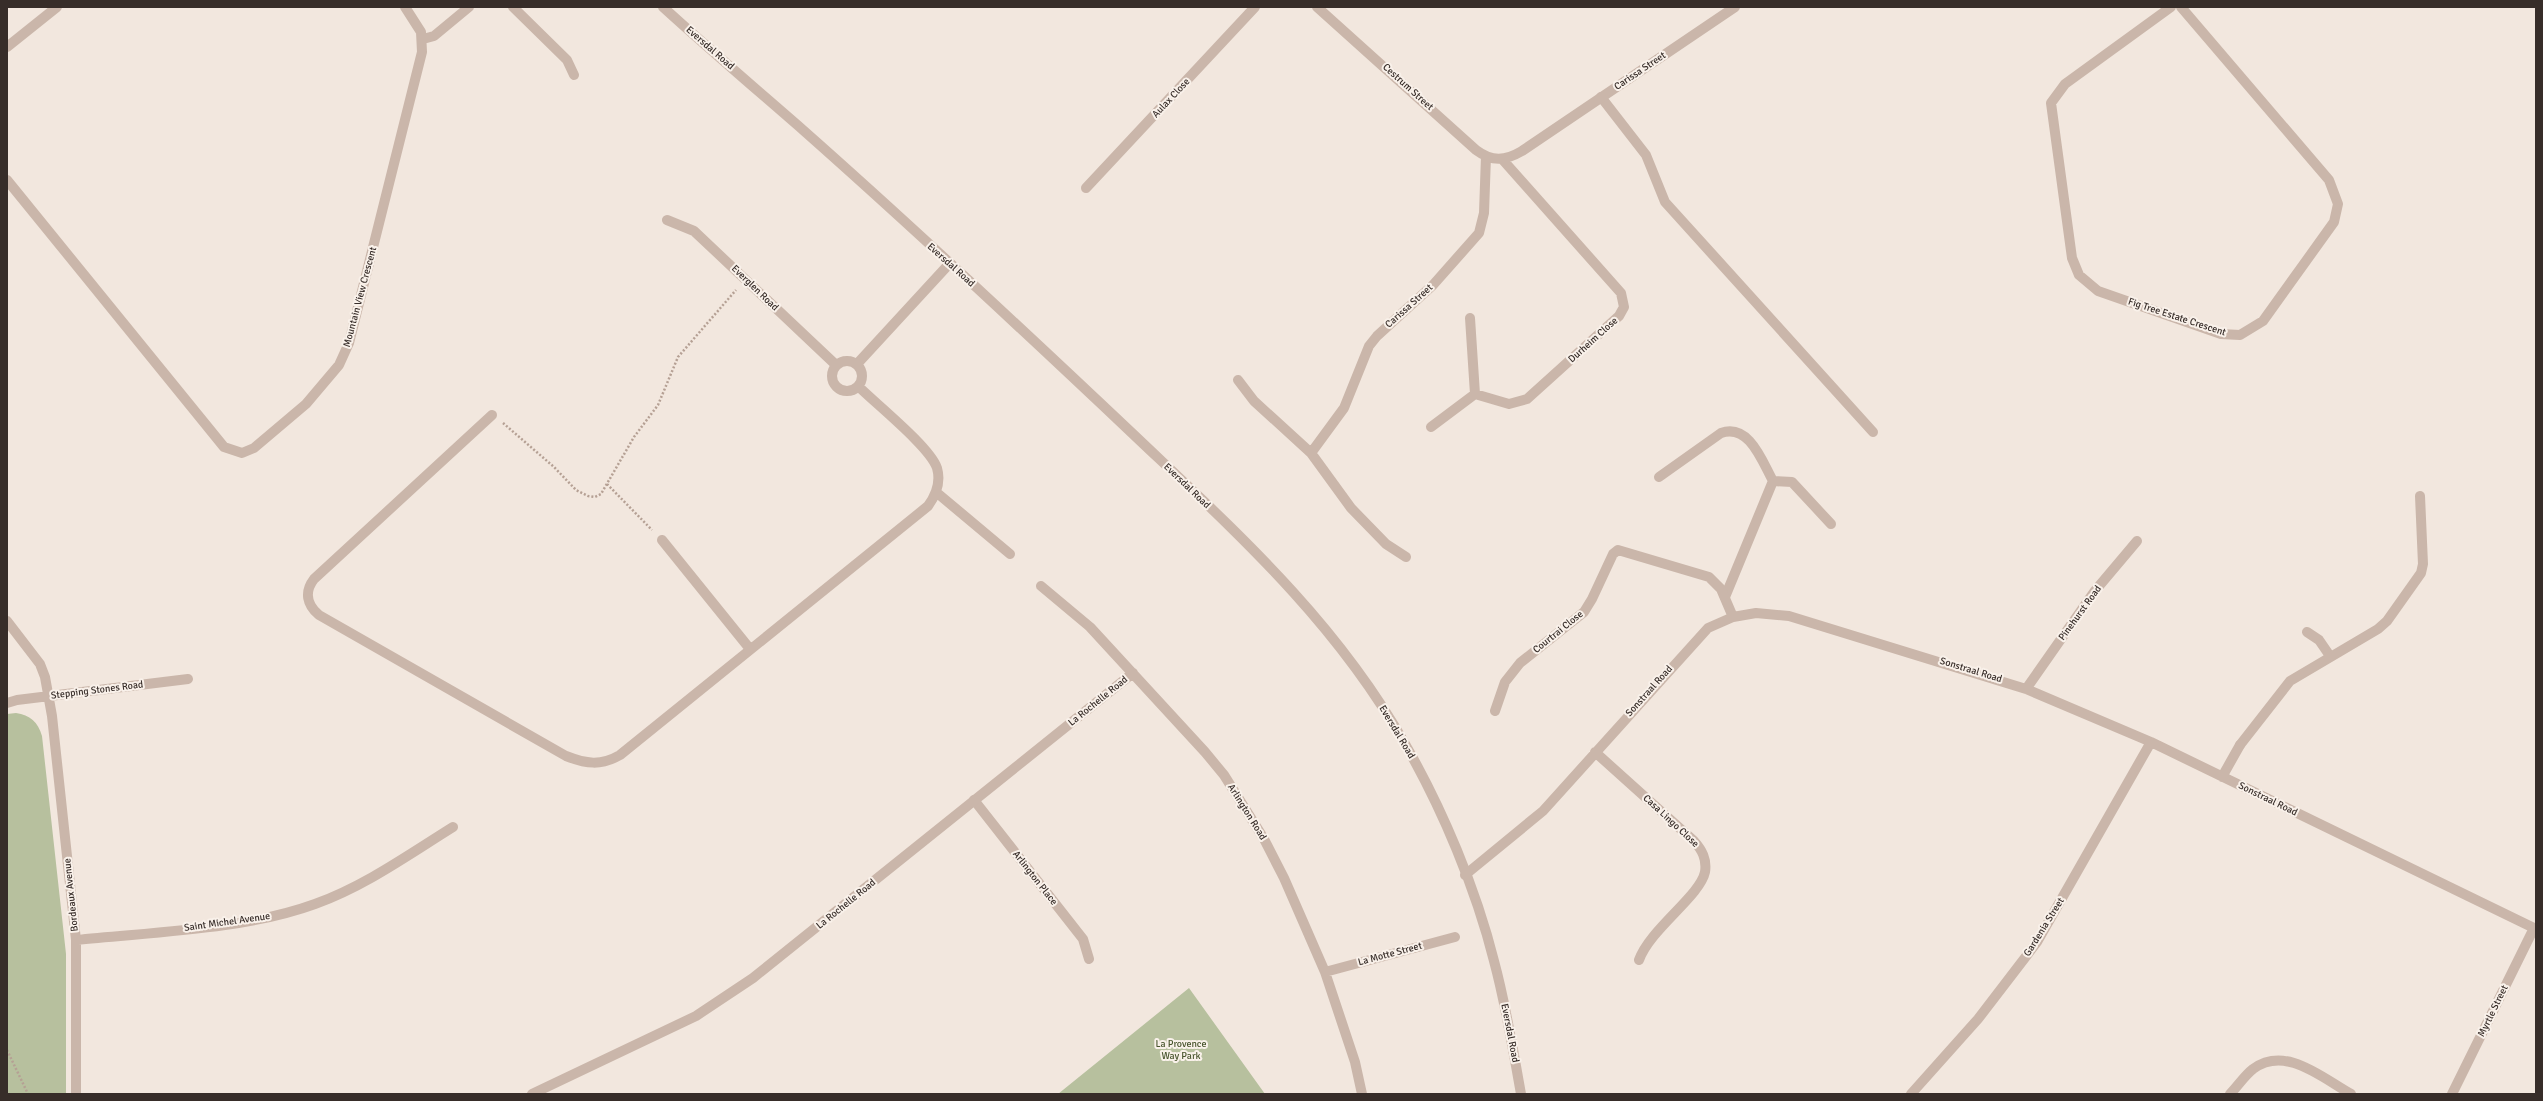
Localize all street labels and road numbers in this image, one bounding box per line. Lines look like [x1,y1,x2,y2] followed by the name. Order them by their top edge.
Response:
[683,24,737,72] street label: Eversdal Road
[1612,49,1669,93] street label: Carissa Street
[1380,61,1436,113] street label: Cestrum Street
[1150,76,1192,120] street label: Aulax Close
[925,240,977,290] street label: Eversdal Road
[341,245,379,349] street label: Mountain View Crescent
[729,263,781,313] street label: Everglen Road
[1383,281,1436,330] street label: Carissa Street
[2127,296,2228,339] street label: Fig Tree Estate Crescent
[1566,315,1620,365] street label: Durheim Close
[1161,461,1213,511] street label: Eversdal Road
[2056,583,2104,643] street label: Pinehurst Road
[1530,608,1586,656] street label: Courtrai Close
[1938,655,2004,685] street label: Sonstraal Road
[1623,663,1675,719] street label: Sonstraal Road
[1066,673,1130,729] street label: La Rochelle Road
[50,678,144,702] street label: Stepping Stones Road
[1376,703,1418,761] street label: Eversdal Road
[2236,779,2300,819] street label: Sonstraal Road
[1225,782,1269,842] street label: Arlington Road
[1641,792,1701,850] street label: Casa Lingo Close
[1010,848,1060,908] street label: Arlington Place
[61,858,81,932] street label: Bordeaux Avenue
[814,876,878,932] street label: La Rochelle Road
[2021,895,2067,959] street label: Gardenia Street
[183,910,271,934] street label: Saint Michel Avenue
[1357,940,1424,968] street label: La Motte Street
[2475,983,2511,1039] street label: Myrtle Street
[1498,1002,1522,1064] street label: Eversdal Road

